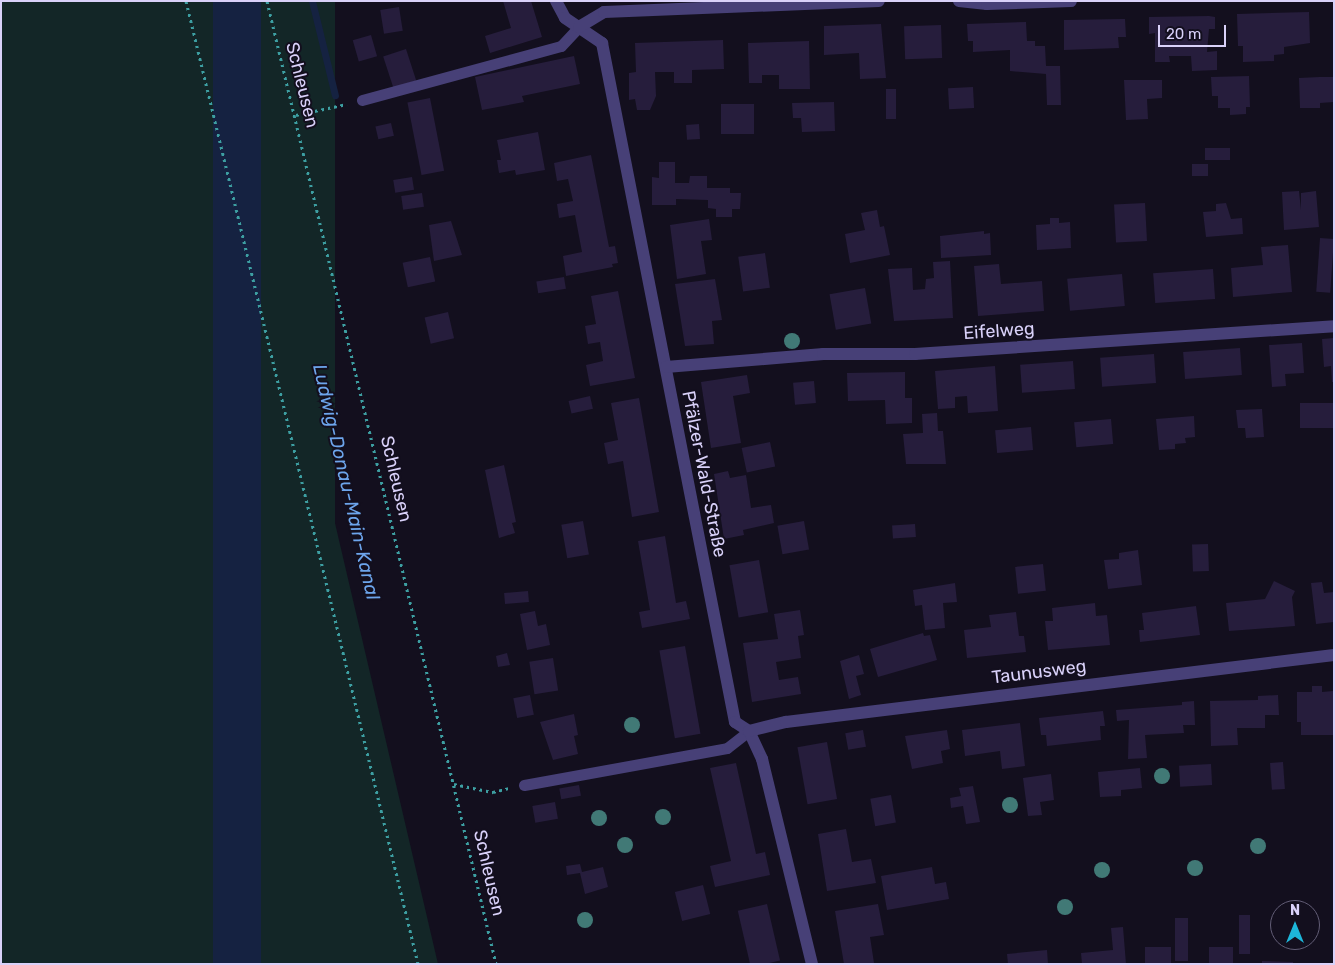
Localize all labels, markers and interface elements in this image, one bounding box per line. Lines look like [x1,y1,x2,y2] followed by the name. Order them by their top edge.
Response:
[1160,15,1228,47] scale bar
[1166,25,1201,43] text: 20 m
[281,40,323,130] street label: Schleusen
[963,318,1035,344] street label: Eifelweg
[308,362,384,602] water label: Ludwig-Donau-Main-Kanal
[677,389,731,559] street label: Pfälzer-Wald-Straße
[376,434,416,524] street label: Schleusen
[990,655,1088,689] street label: Taunusweg
[469,828,509,918] street label: Schleusen
[1270,900,1320,950] north arrow
[1290,902,1300,919] text: N

